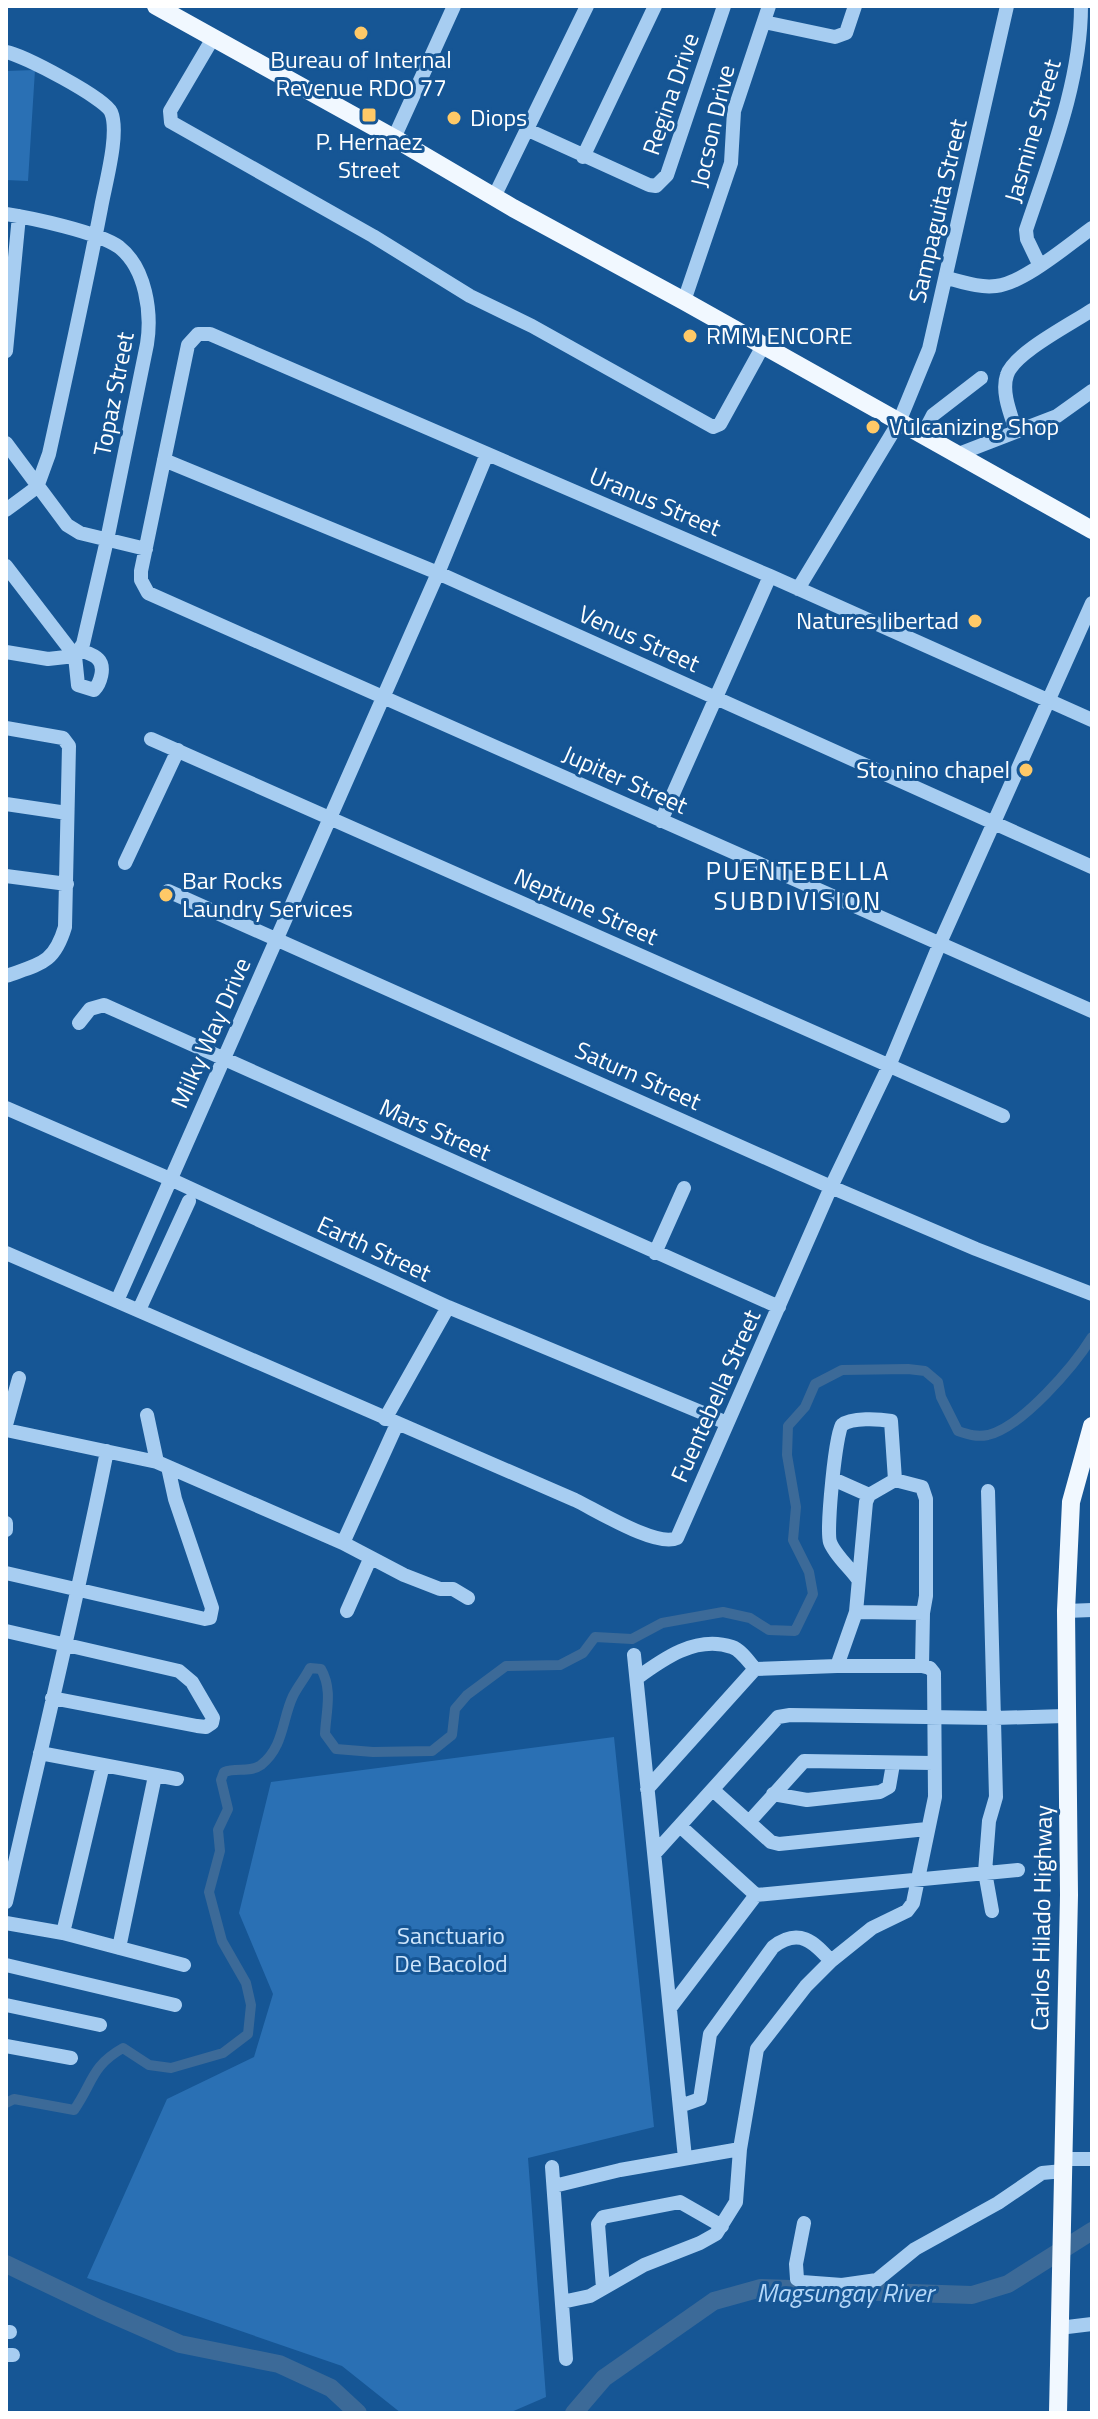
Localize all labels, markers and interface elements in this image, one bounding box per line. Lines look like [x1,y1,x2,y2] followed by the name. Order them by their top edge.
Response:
[352,24,370,42] marker: Bureau of Internal Revenue RDO 77
[632,28,708,160] street label: Regina Drive
[270,41,452,105] place label: Bureau of Internal Revenue RDO 77
[994,54,1070,207] street label: Jasmine Street
[680,61,744,190] street label: Jocson Drive
[470,99,527,135] place label: Diops
[360,106,378,124] marker: P. Hernaez Street
[445,109,463,127] marker: Diops
[898,115,976,306] street label: Sampaguita Street
[315,123,423,187] place label: P. Hernaez Street
[706,317,853,353] place label: RMM ENCORE
[681,327,699,345] marker: RMM ENCORE
[83,328,143,459] street label: Topaz Street
[889,408,1059,444] place label: Vulcanizing Shop
[864,418,882,436] marker: Vulcanizing Shop
[584,457,727,545] street label: Uranus Street
[573,595,706,681] street label: Venus Street
[796,602,959,638] place label: Natures libertad
[966,612,984,630] marker: Natures libertad
[557,735,694,823] street label: Jupiter Street
[856,751,1010,787] place label: Sto nino chapel
[1017,761,1035,779] marker: Sto nino chapel
[706,851,890,920] district label: PUENTEBELLA SUBDIVISION
[509,858,665,954] street label: Neptune Street
[182,862,353,926] place label: Bar Rocks Laundry Services
[157,886,175,904] marker: Bar Rocks Laundry Services
[161,952,259,1114] street label: Milky Way Drive
[570,1031,708,1119] street label: Saturn Street
[374,1088,498,1170] street label: Mars Street
[311,1206,438,1290] street label: Earth Street
[661,1303,769,1488] street label: Fuentebella Street
[1021,1804,1061,2031] street label: Carlos Hilado Highway
[394,1917,508,1981] park label: Sanctuario De Bacolod
[757,2273,936,2312] water label: Magsungay River

